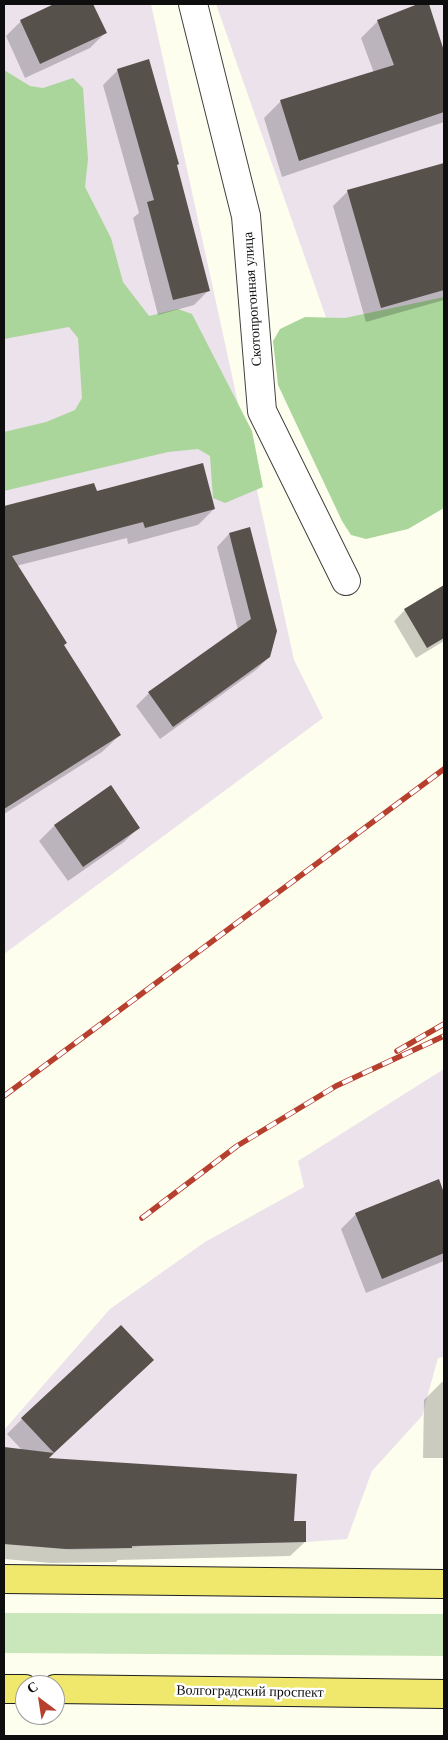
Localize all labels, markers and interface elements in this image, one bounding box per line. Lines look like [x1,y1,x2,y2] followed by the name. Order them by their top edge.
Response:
[240,231,266,367] street label: Скотопрогонная улица
[15,1675,65,1725] north arrow
[24,1679,41,1697] text: С
[176,1682,324,1702] street label: Волгоградский проспект

